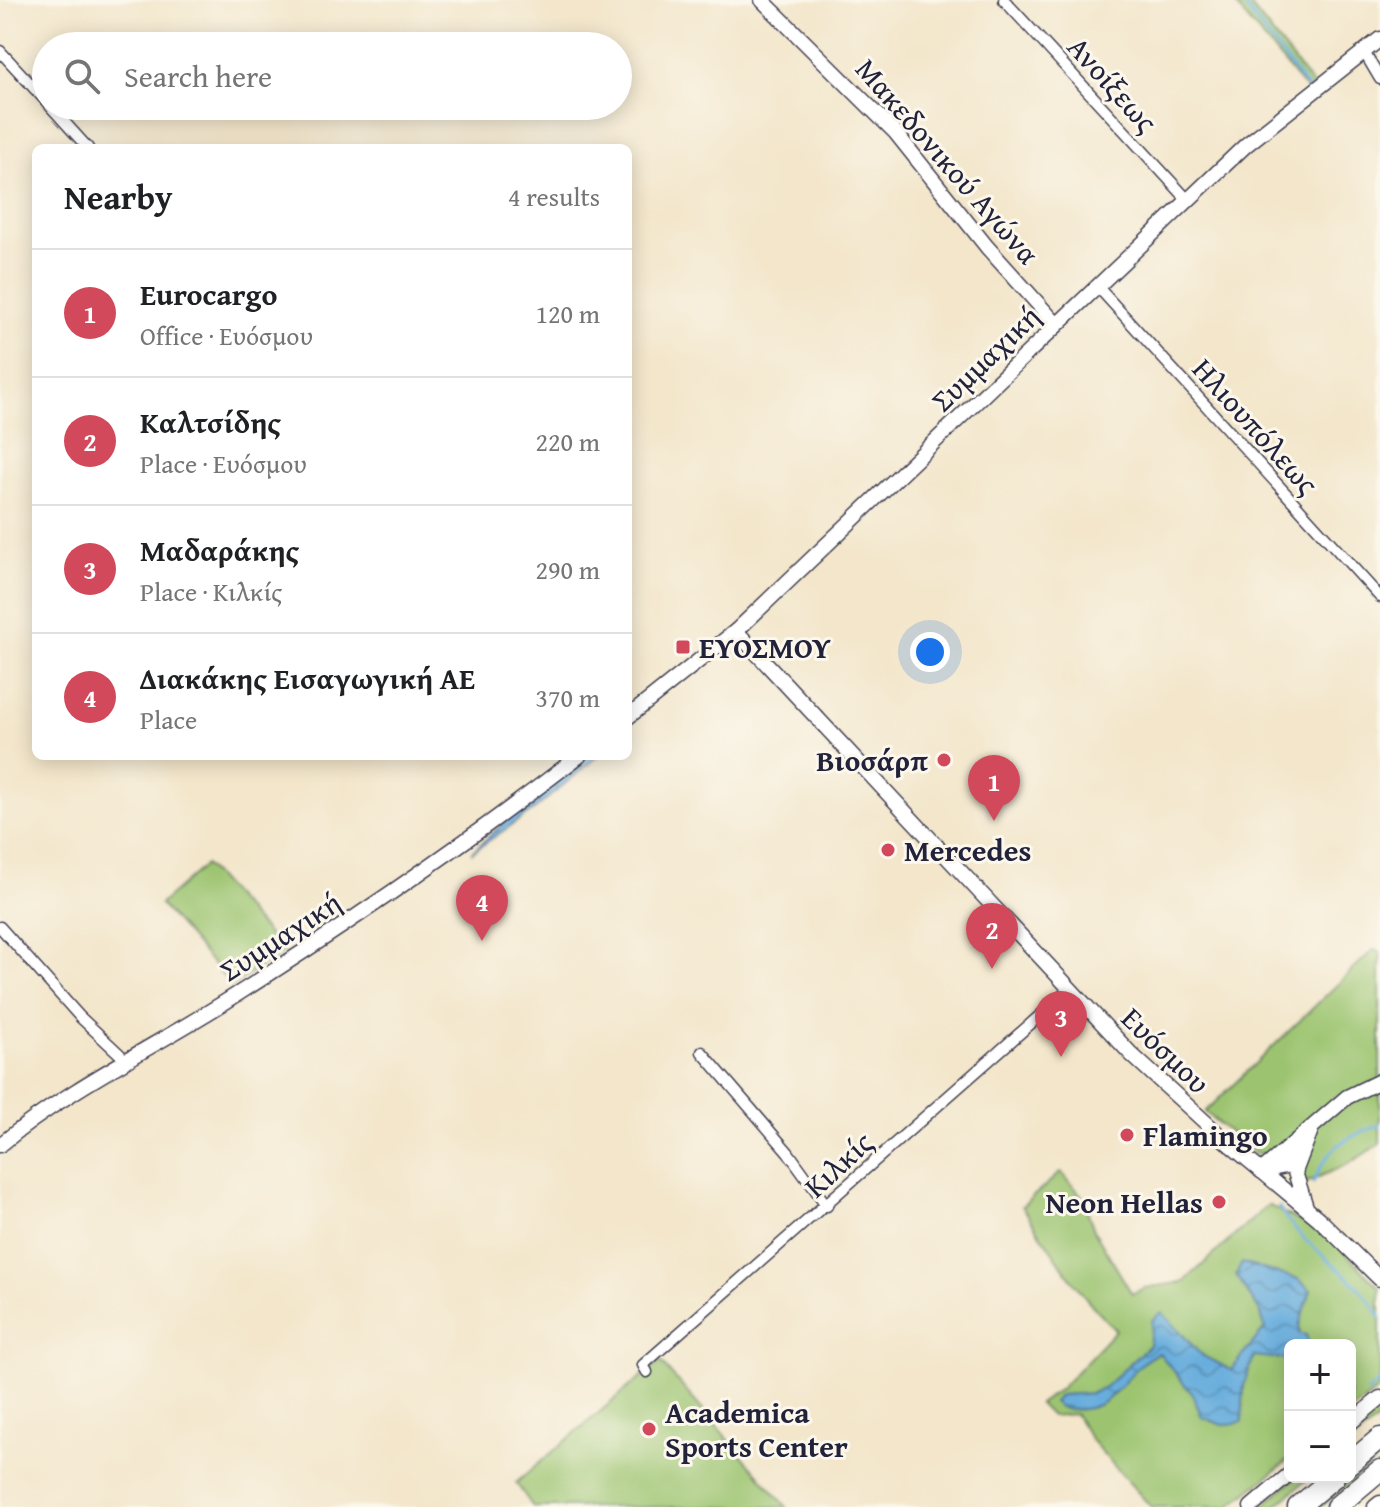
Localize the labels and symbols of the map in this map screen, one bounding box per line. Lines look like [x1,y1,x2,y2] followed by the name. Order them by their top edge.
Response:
[1058,26,1169,142] street label: Ανοίξεως
[846,48,1050,274] street label: Μακεδονικού Αγώνα
[920,295,1050,421] street label: Συμμαχική
[1183,348,1330,504] street label: Ηλιουπόλεως
[699,625,831,669] place label: ΕΥΟΣΜΟΥ
[910,632,950,672] your location
[674,638,692,656] marker: ΕΥΟΣΜΟΥ
[816,738,928,782] place label: Βιοσάρπ
[935,751,953,769] marker: Βιοσάρπ
[968,755,1020,821] pin: 1
[904,828,1031,872] place label: Mercedes
[879,841,897,859] marker: Mercedes
[456,875,508,941] pin: 4
[211,880,349,992] street label: Συμμαχική
[966,903,1018,969] pin: 2
[1035,991,1087,1057] pin: 3
[1112,997,1220,1103] street label: Ευόσμου
[1143,1113,1268,1157] place label: Flamingo
[794,1120,882,1207] street label: Κιλκίς
[1118,1126,1136,1144] marker: Flamingo
[1046,1180,1203,1224] place label: Neon Hellas
[1210,1193,1228,1211] marker: Neon Hellas
[665,1390,848,1468] place label: Academica Sports Center
[640,1420,658,1438] marker: Academica Sports Center

